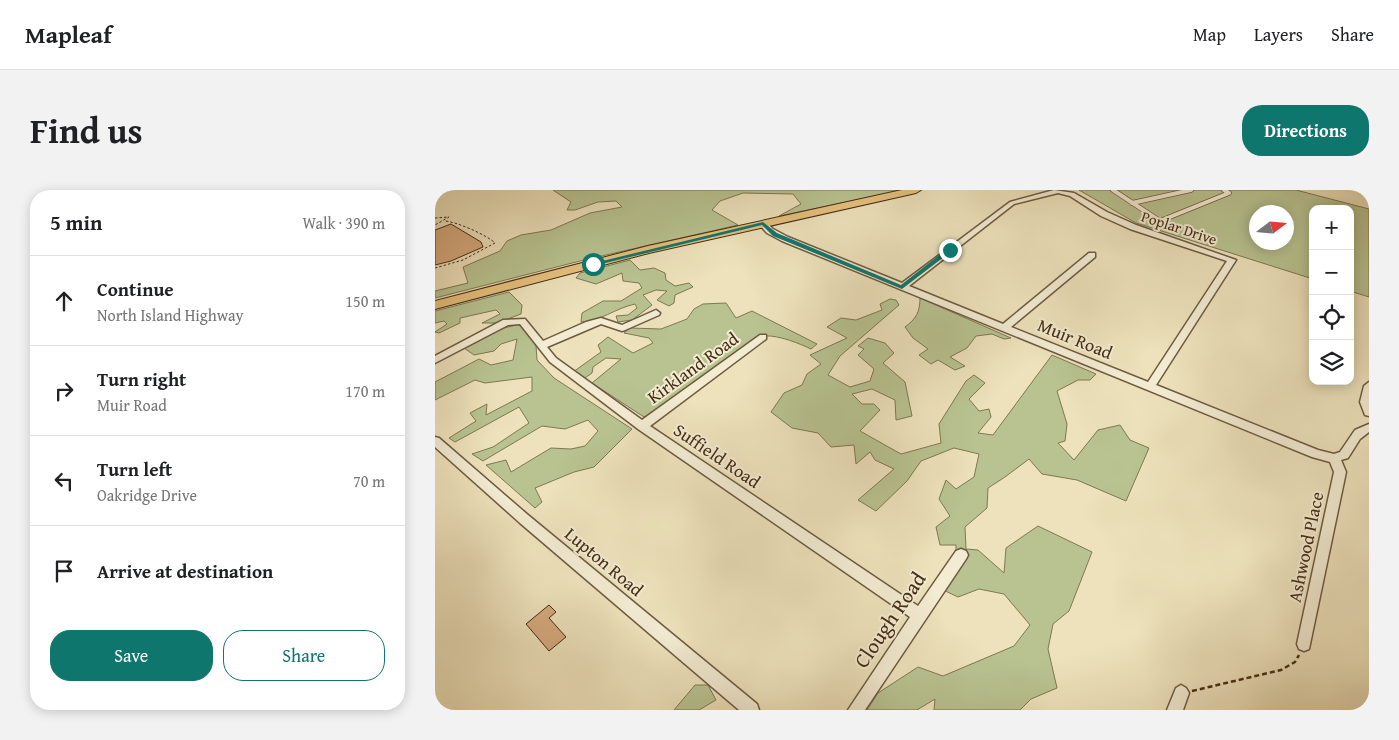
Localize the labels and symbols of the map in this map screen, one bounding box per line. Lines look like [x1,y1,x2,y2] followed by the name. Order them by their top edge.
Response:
[1139,205,1220,250] street label: Poplar Drive
[1249,205,1294,250] north arrow
[939,239,962,262] route end
[582,253,605,276] route start
[1034,311,1117,366] street label: Muir Road
[641,325,744,410] street label: Kirkland Road
[668,416,767,495] street label: Suffield Road
[1281,489,1330,605] street label: Ashwood Place
[559,521,650,603] street label: Lupton Road
[846,565,934,674] street label: Clough Road

